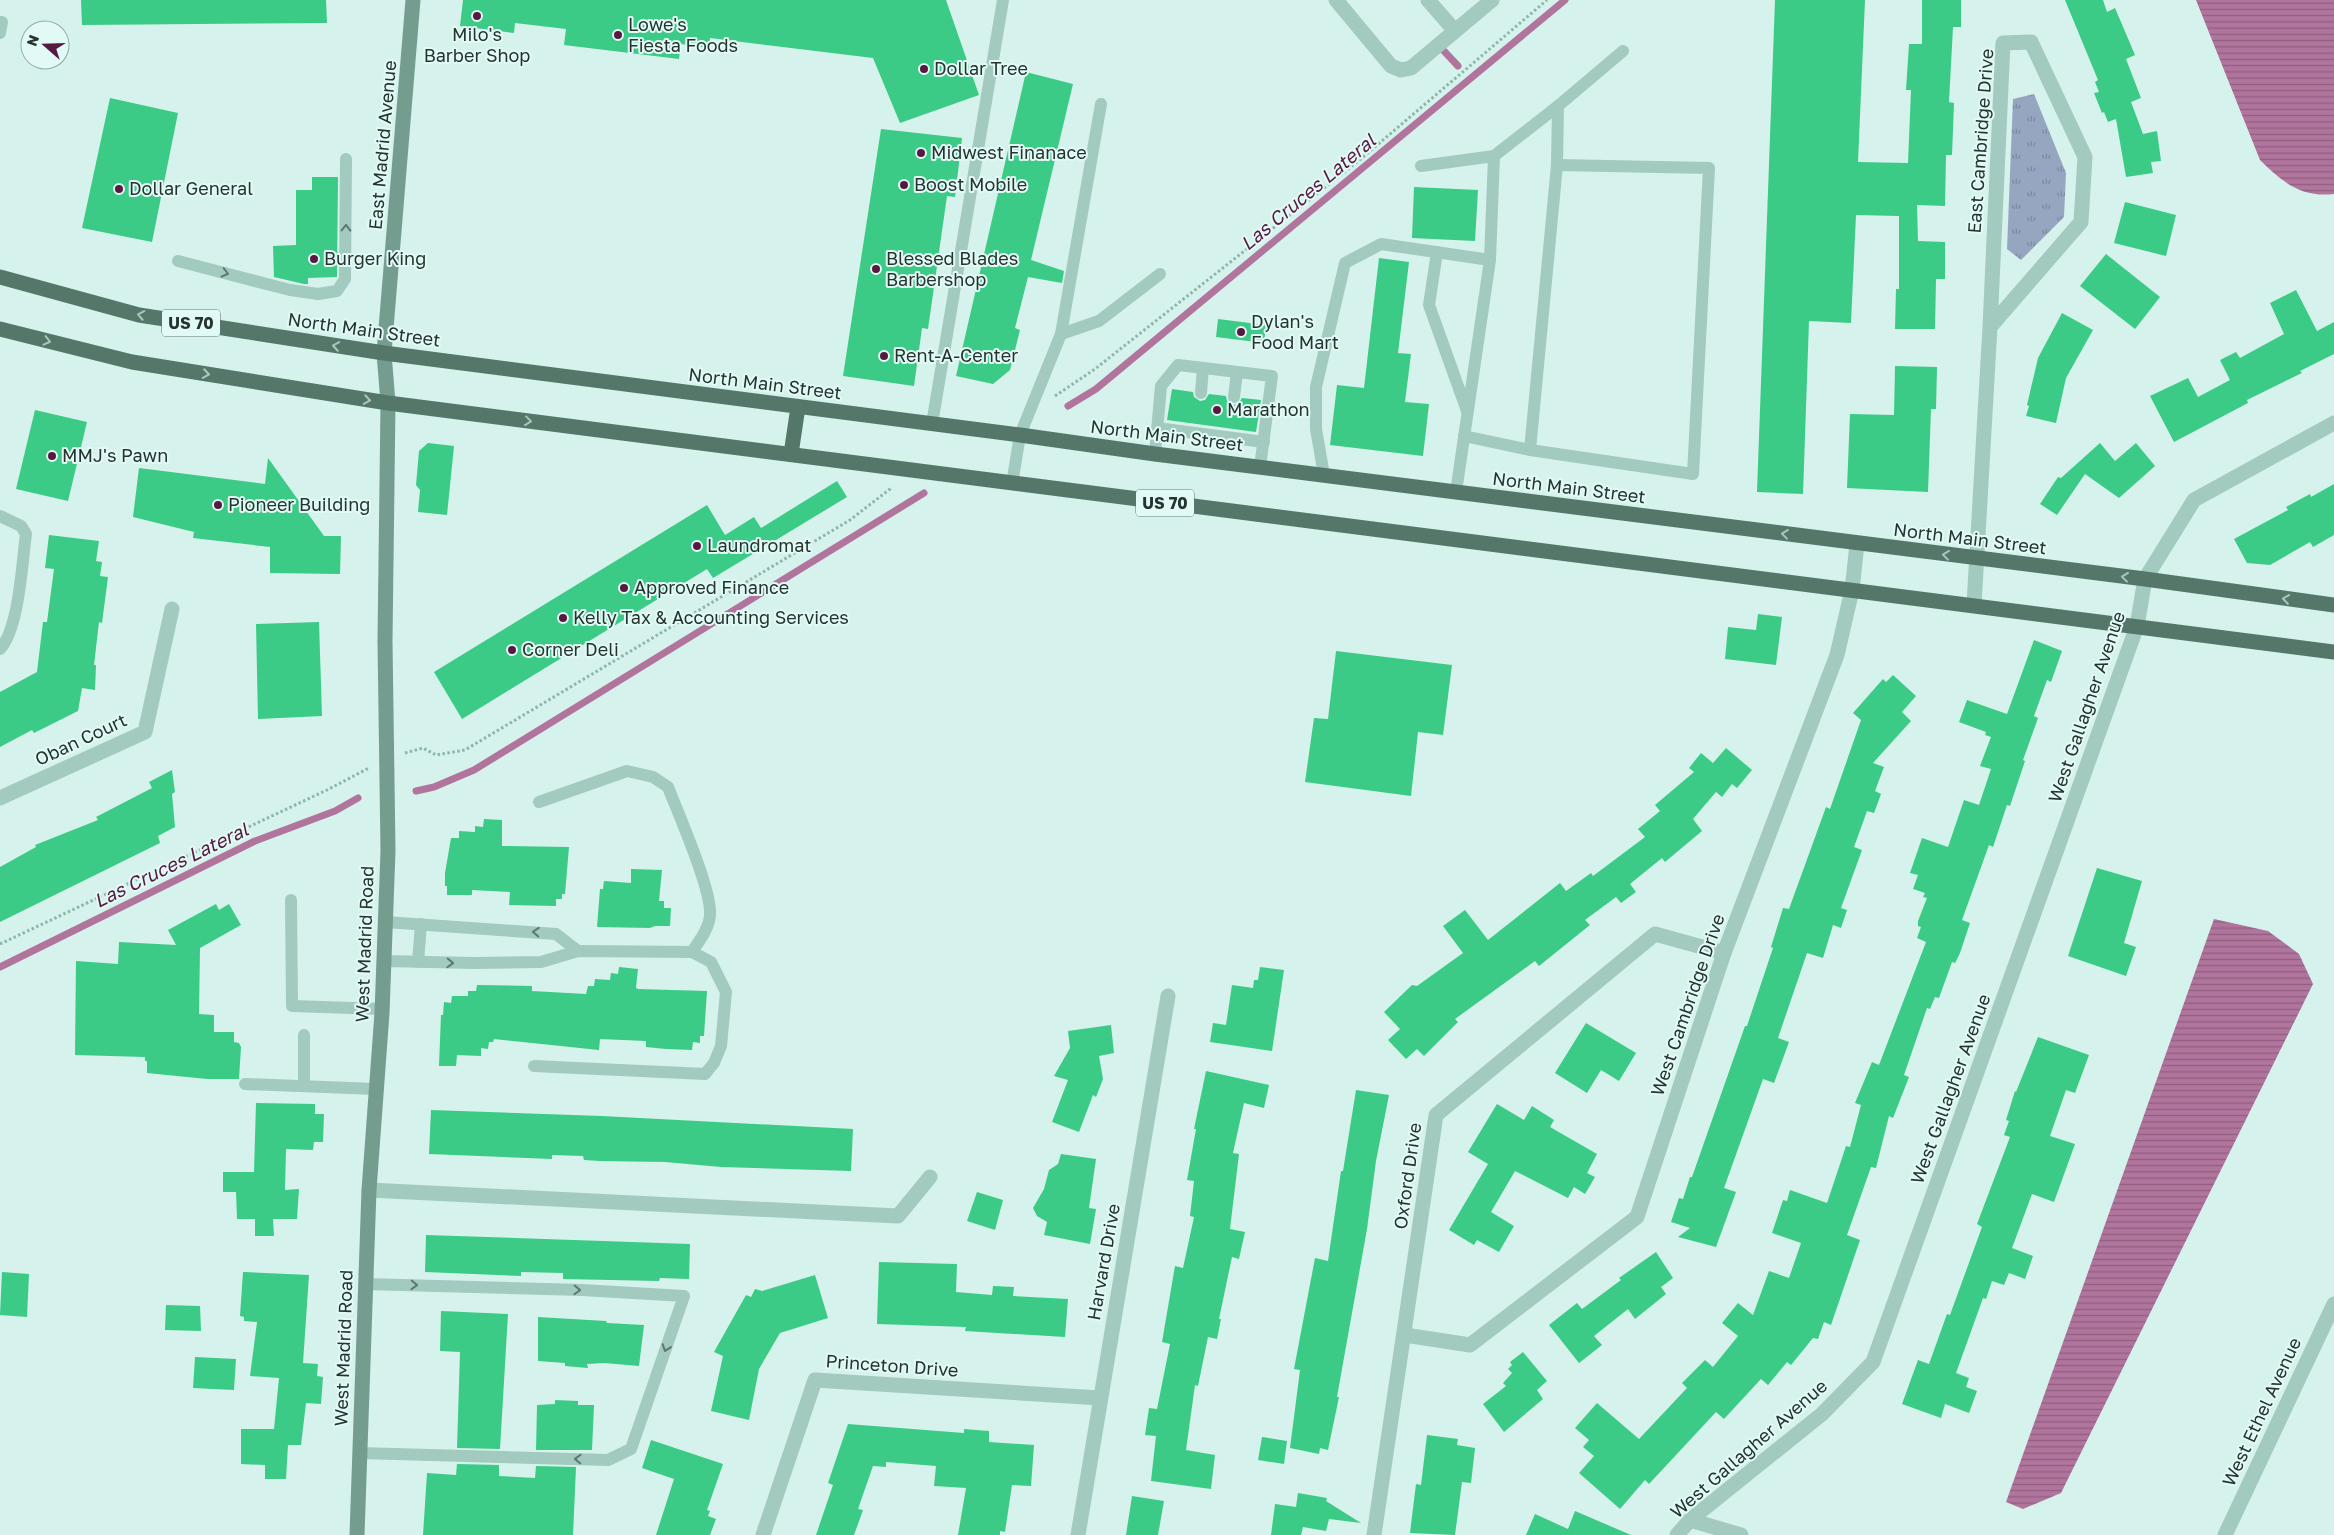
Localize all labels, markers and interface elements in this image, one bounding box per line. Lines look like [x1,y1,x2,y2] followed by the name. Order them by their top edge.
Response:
[471,10,483,22] marker: Milo's Barber Shop
[628,13,738,56] place label: Lowe's Fiesta Foods
[20,20,70,70] north arrow
[424,23,530,66] place label: Milo's Barber Shop
[612,29,624,41] marker: Lowe's Fiesta Foods
[23,32,42,48] text: N
[1963,48,1997,234] street label: East Cambridge Drive
[934,57,1028,79] place label: Dollar Tree
[364,59,400,230] street label: East Madrid Avenue
[918,63,930,75] marker: Dollar Tree
[1236,128,1380,255] water label: Las Cruces Lateral
[931,141,1087,163] place label: Midwest Finanace
[915,147,927,159] marker: Midwest Finanace
[914,173,1027,195] place label: Boost Mobile
[129,177,253,199] place label: Dollar General
[898,179,910,191] marker: Boost Mobile
[113,183,125,195] marker: Dollar General
[340,224,351,232] one-way arrow
[324,247,426,269] place label: Burger King
[886,247,1018,290] place label: Blessed Blades Barbershop
[308,253,320,265] marker: Burger King
[870,263,882,275] marker: Blessed Blades Barbershop
[221,267,230,278] one-way arrow
[286,307,442,351] street label: North Main Street
[162,309,220,336] road number: US 70
[1251,310,1339,353] place label: Dylan's Food Mart
[137,311,146,321] one-way arrow
[1235,326,1247,338] marker: Dylan's Food Mart
[43,335,51,345] one-way arrow
[332,341,341,351] one-way arrow
[894,344,1018,366] place label: Rent-A-Center
[878,350,890,362] marker: Rent-A-Center
[687,363,843,403] street label: North Main Street
[202,368,211,378] one-way arrow
[362,394,371,404] one-way arrow
[1227,398,1310,420] place label: Marathon
[1211,404,1223,416] marker: Marathon
[524,415,532,426] one-way arrow
[1089,415,1245,455] street label: North Main Street
[62,444,168,466] place label: MMJ's Pawn
[46,450,58,462] marker: MMJ's Pawn
[1491,467,1647,507] street label: North Main Street
[1136,489,1194,516] road number: US 70
[228,493,370,515] place label: Pioneer Building
[212,499,224,511] marker: Pioneer Building
[1892,518,2048,558] street label: North Main Street
[1781,530,1789,540] one-way arrow
[707,534,811,556] place label: Laundromat
[691,540,703,552] marker: Laundromat
[1942,550,1950,561] one-way arrow
[2120,572,2129,582] one-way arrow
[634,576,789,598] place label: Approved Finance
[618,582,630,594] marker: Approved Finance
[2281,594,2290,604] one-way arrow
[573,606,849,628] place label: Kelly Tax & Accounting Services
[2043,608,2129,805] street label: West Gallagher Avenue
[557,612,569,624] marker: Kelly Tax & Accounting Services
[522,638,619,660] place label: Corner Deli
[506,644,518,656] marker: Corner Deli
[31,708,130,770] street label: Oban Court
[90,817,253,912] water label: Las Cruces Lateral
[350,865,378,1023] street label: West Madrid Road
[1646,911,1729,1099] street label: West Cambridge Drive
[532,927,540,938] one-way arrow
[446,958,454,968] one-way arrow
[1905,991,1995,1187] street label: West Gallagher Avenue
[1389,1121,1425,1230] street label: Oxford Drive
[1082,1202,1124,1322] street label: Harvard Drive
[329,1269,357,1427] street label: West Madrid Road
[410,1280,418,1290] one-way arrow
[573,1285,581,1295] one-way arrow
[2217,1334,2305,1490] street label: West Ethel Avenue
[662,1343,672,1352] one-way arrow
[825,1349,959,1381] street label: Princeton Drive
[1665,1374,1831,1522] street label: West Gallagher Avenue
[574,1454,582,1464] one-way arrow

